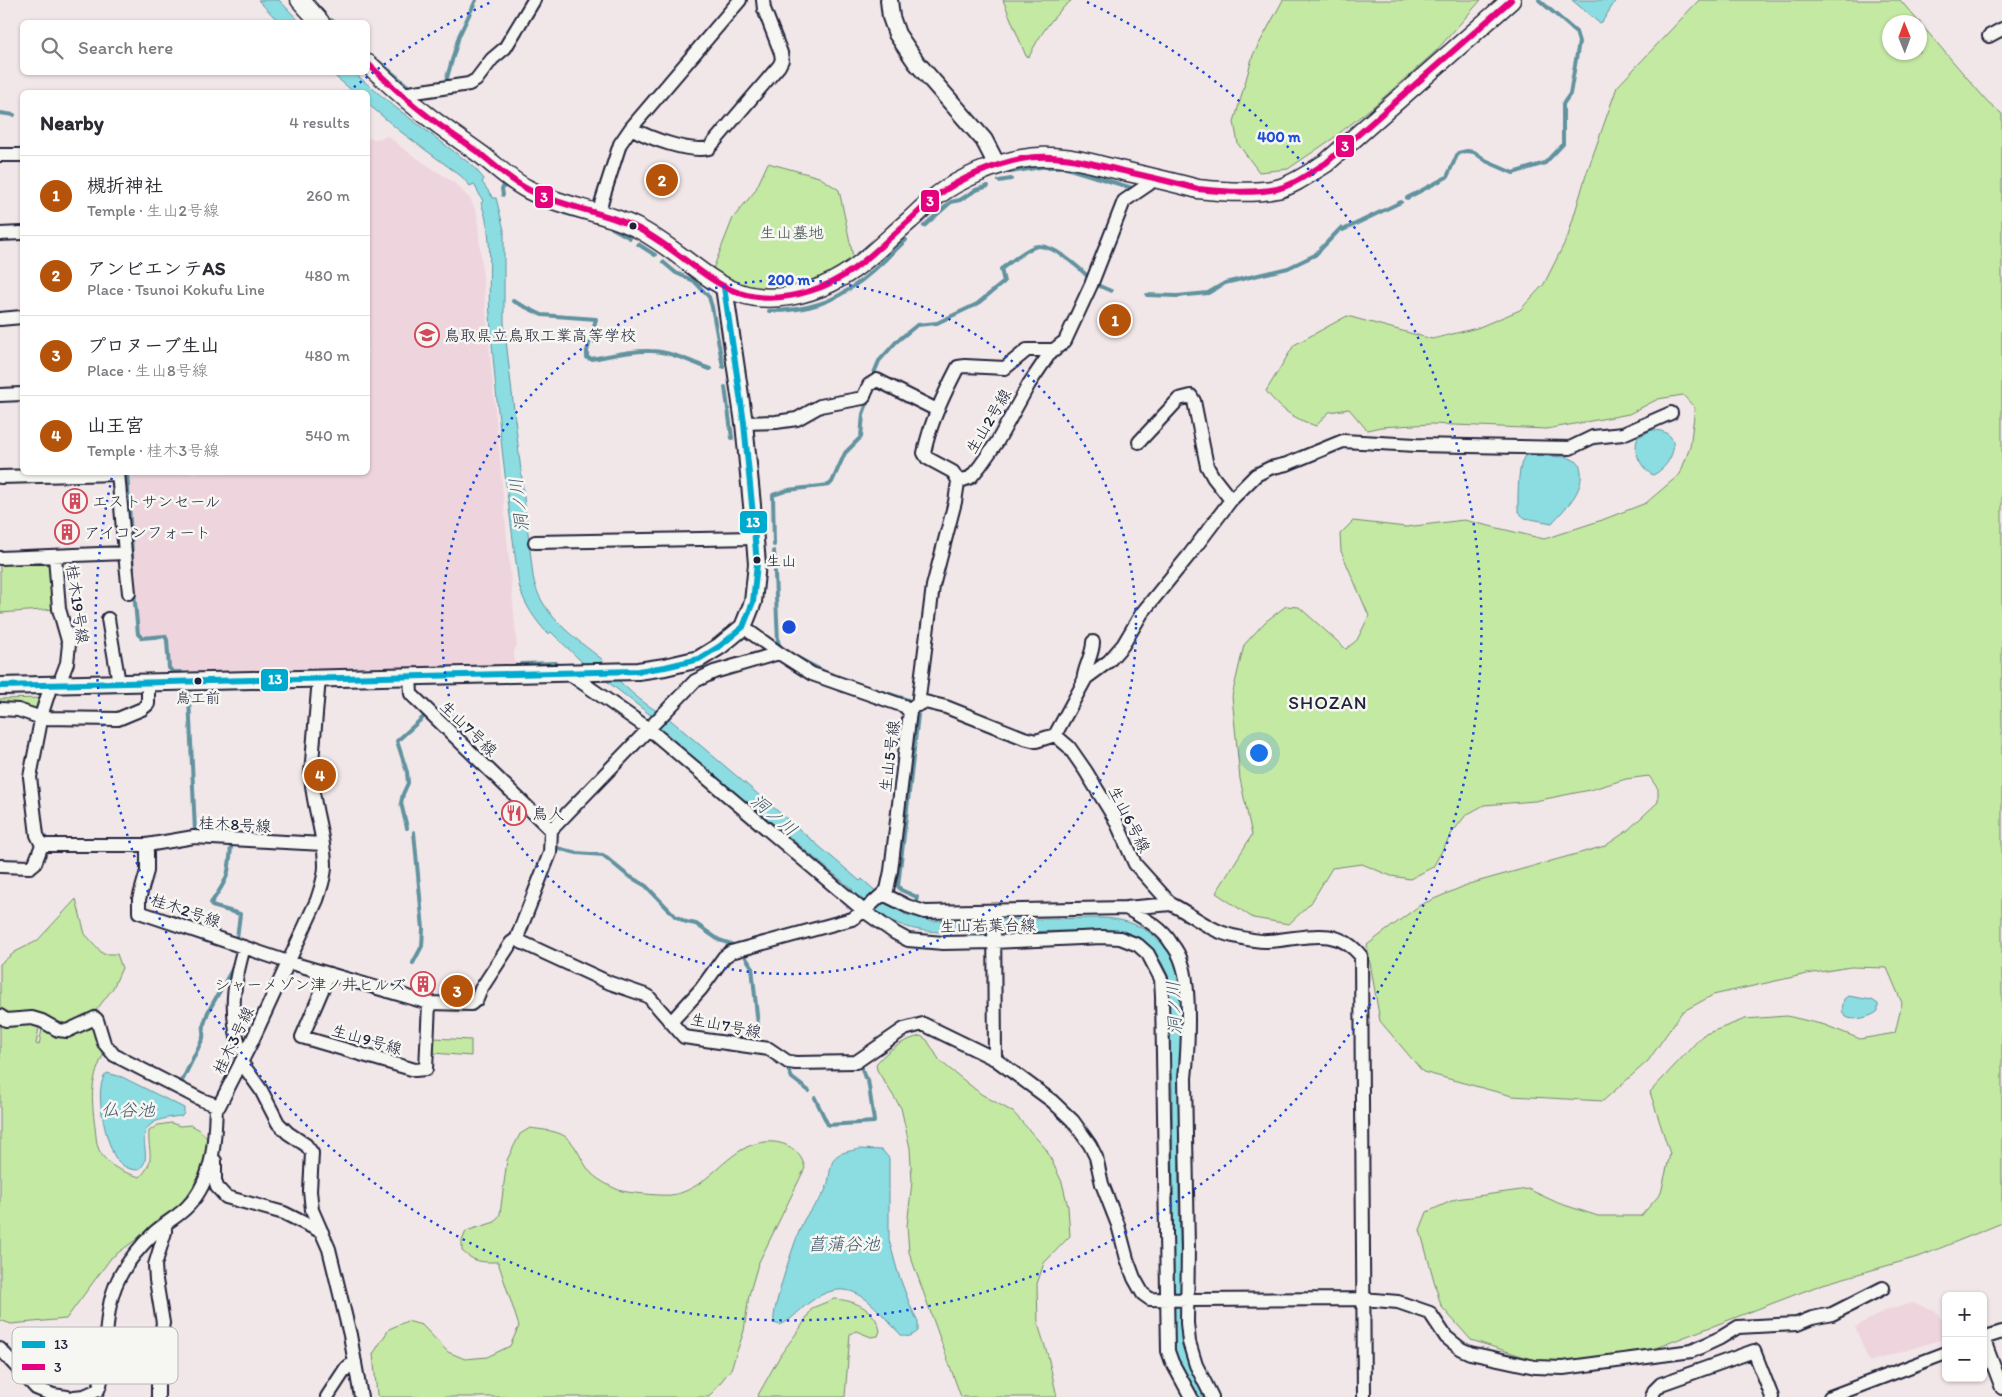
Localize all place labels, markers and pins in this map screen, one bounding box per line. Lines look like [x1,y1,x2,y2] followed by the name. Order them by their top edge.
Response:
[646,161,678,199] pin: 2
[628,221,638,231] unlabelled marker
[1099,301,1131,339] pin: 1
[414,322,440,348] school or university icon: 鳥取県立鳥取工業高等学校
[444,326,636,345] place label: 鳥取県立鳥取工業高等学校
[62,488,88,514] building icon: エストサンセール
[92,492,221,511] place label: エストサンセール
[54,519,80,545] building icon: アイコンフォート
[84,523,211,542] place label: アイコンフォート
[766,552,796,570] place label: 生山
[752,555,762,565] marker: 生山
[780,618,798,636] centre of rings
[193,676,203,686] marker: 鳥工前
[175,689,221,707] place label: 鳥工前
[304,756,336,794] pin: 4
[501,800,527,826] restaurant icon: 鳥人
[532,804,564,823] place label: 鳥人
[410,971,436,997] building icon: シャーメゾン津ノ井ヒルズ
[441,972,473,1010] pin: 3
[214,975,406,994] place label: シャーメゾン津ノ井ヒルズ

